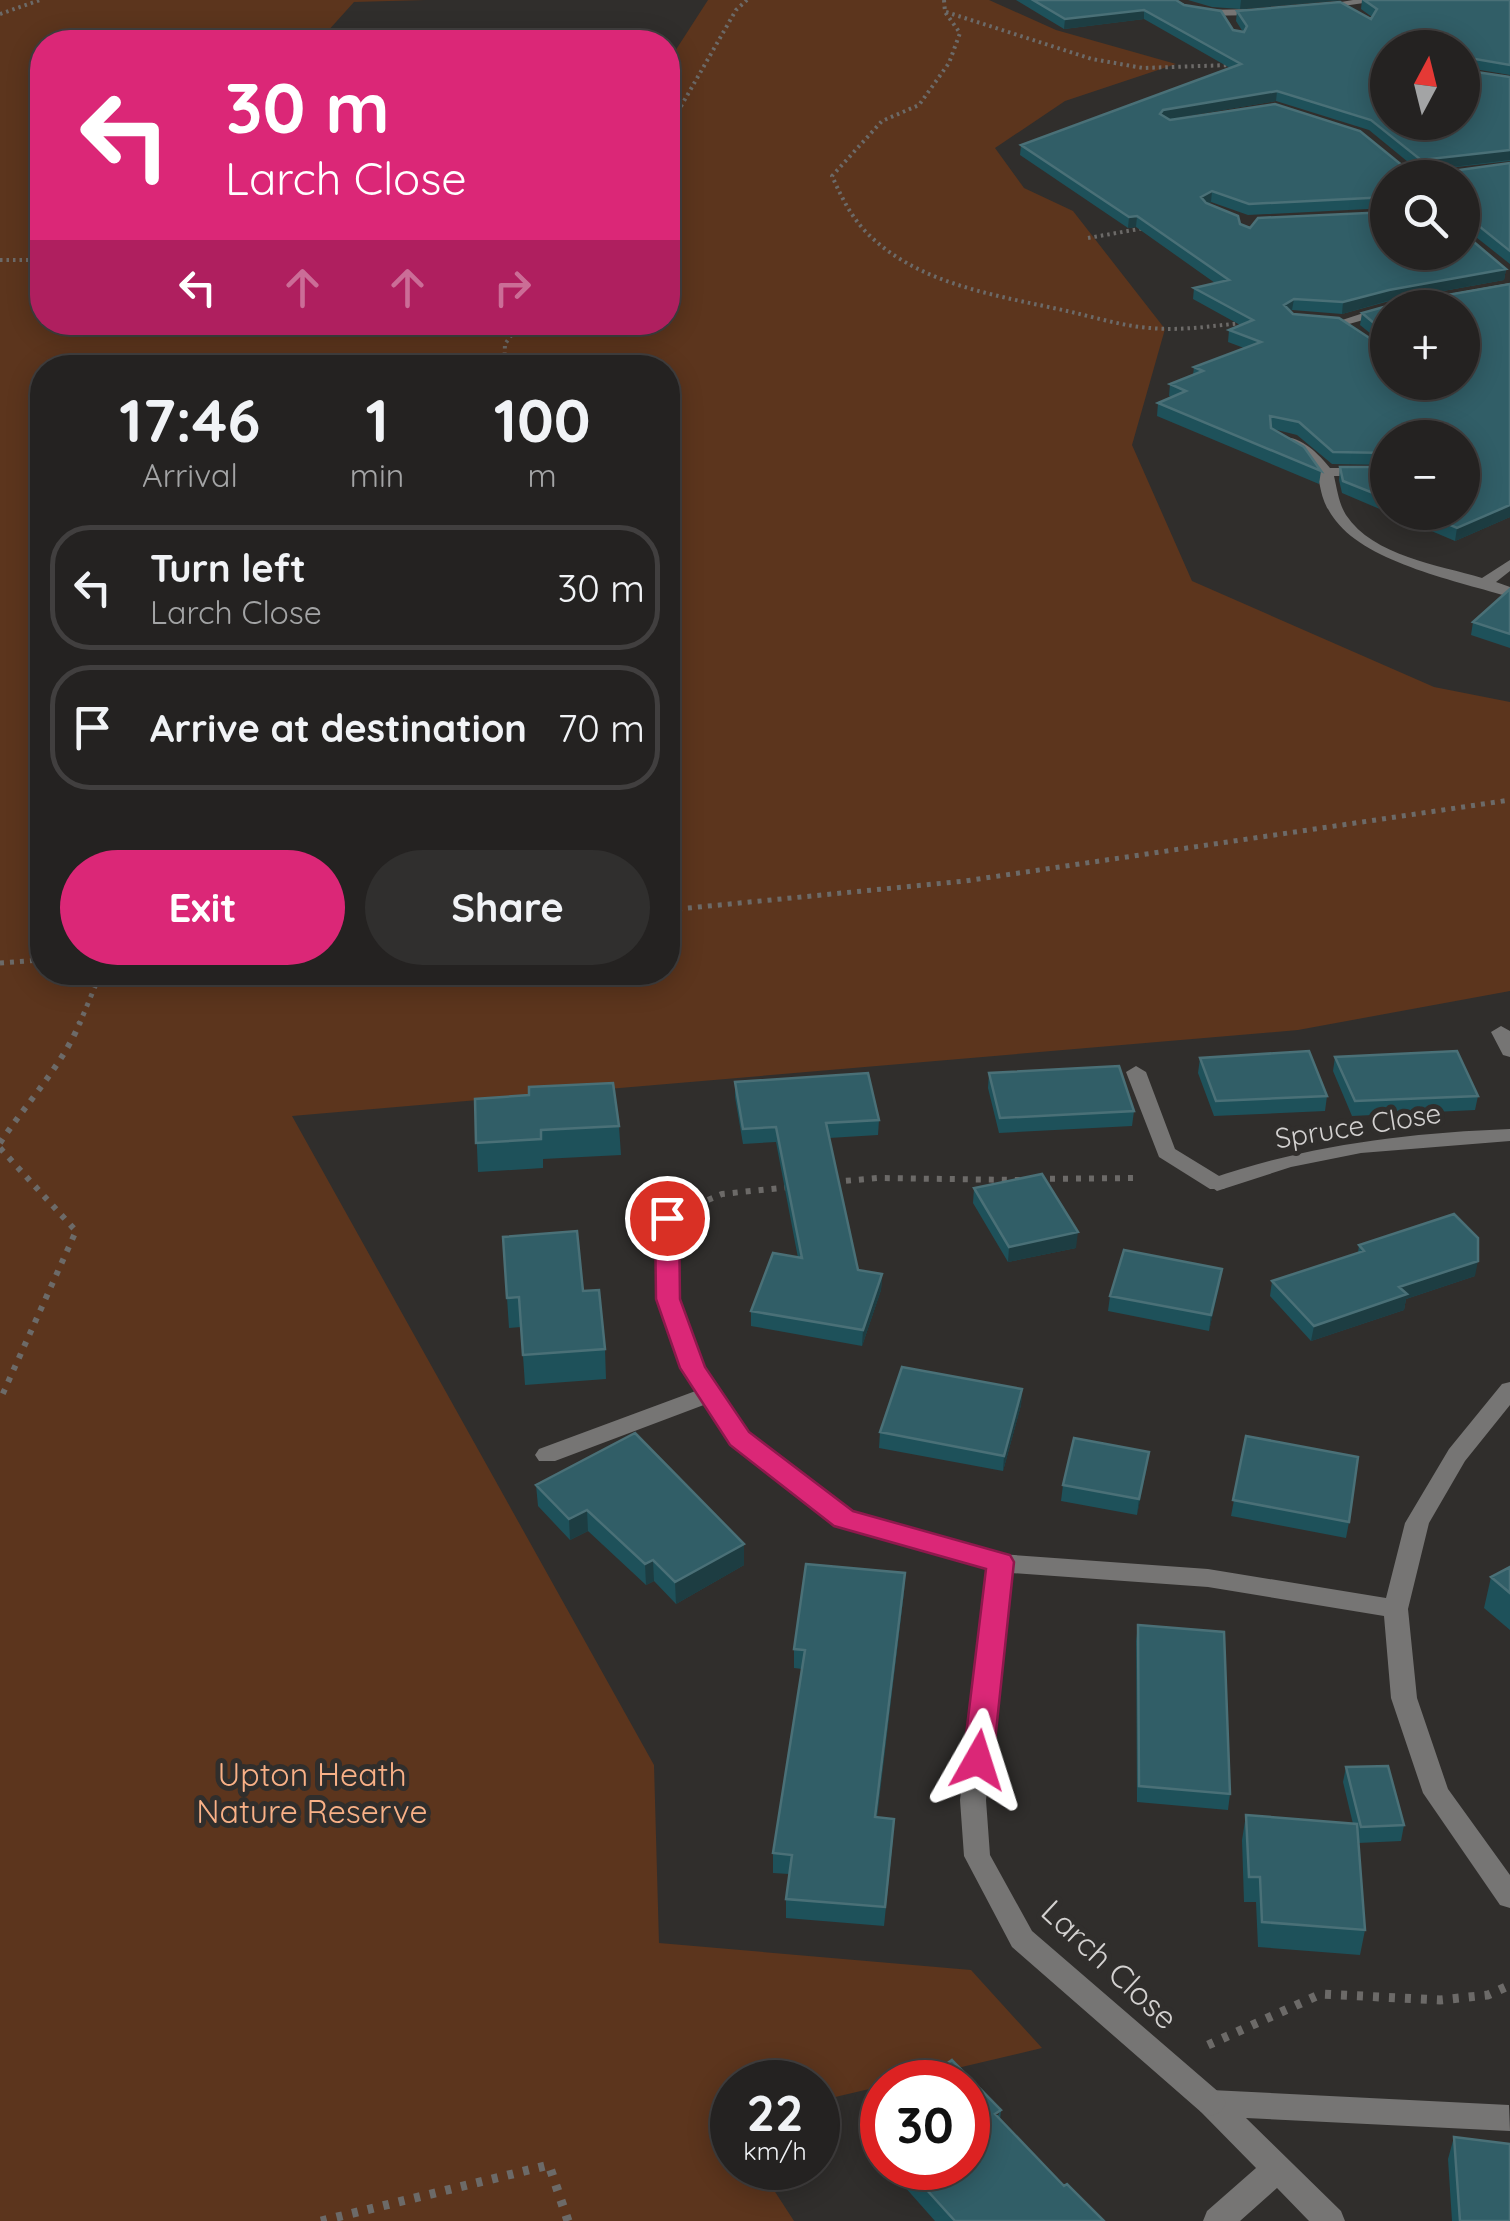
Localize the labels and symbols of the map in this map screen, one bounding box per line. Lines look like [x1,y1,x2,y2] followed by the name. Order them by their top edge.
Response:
[1370,30,1480,140] north arrow
[1272,1095,1444,1155] street label: Spruce Close
[625,1176,710,1261] pin
[926,1708,1030,1812] position arrow
[196,1754,428,1831] park label: Upton Heath Nature Reserve
[1034,1891,1186,2037] street label: Larch Close
[860,2060,990,2190] speed limit sign: 30

